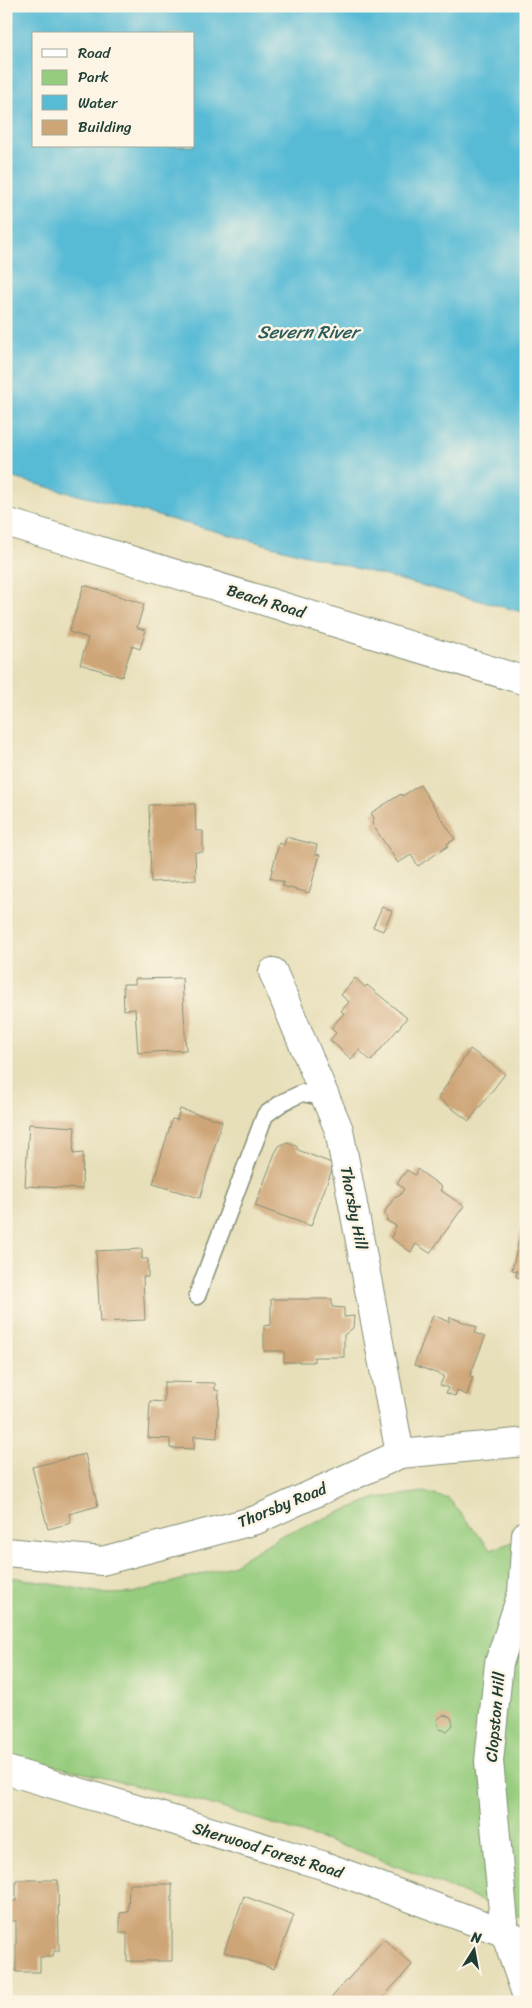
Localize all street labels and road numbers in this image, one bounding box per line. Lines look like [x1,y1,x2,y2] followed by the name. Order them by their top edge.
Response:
[223,575,310,627] street label: Beach Road
[332,1164,376,1253] street label: Thorsby Hill
[233,1473,332,1536] street label: Thorsby Road
[477,1670,513,1763] street label: Clopston Hill
[189,1813,348,1887] street label: Sherwood Forest Road

